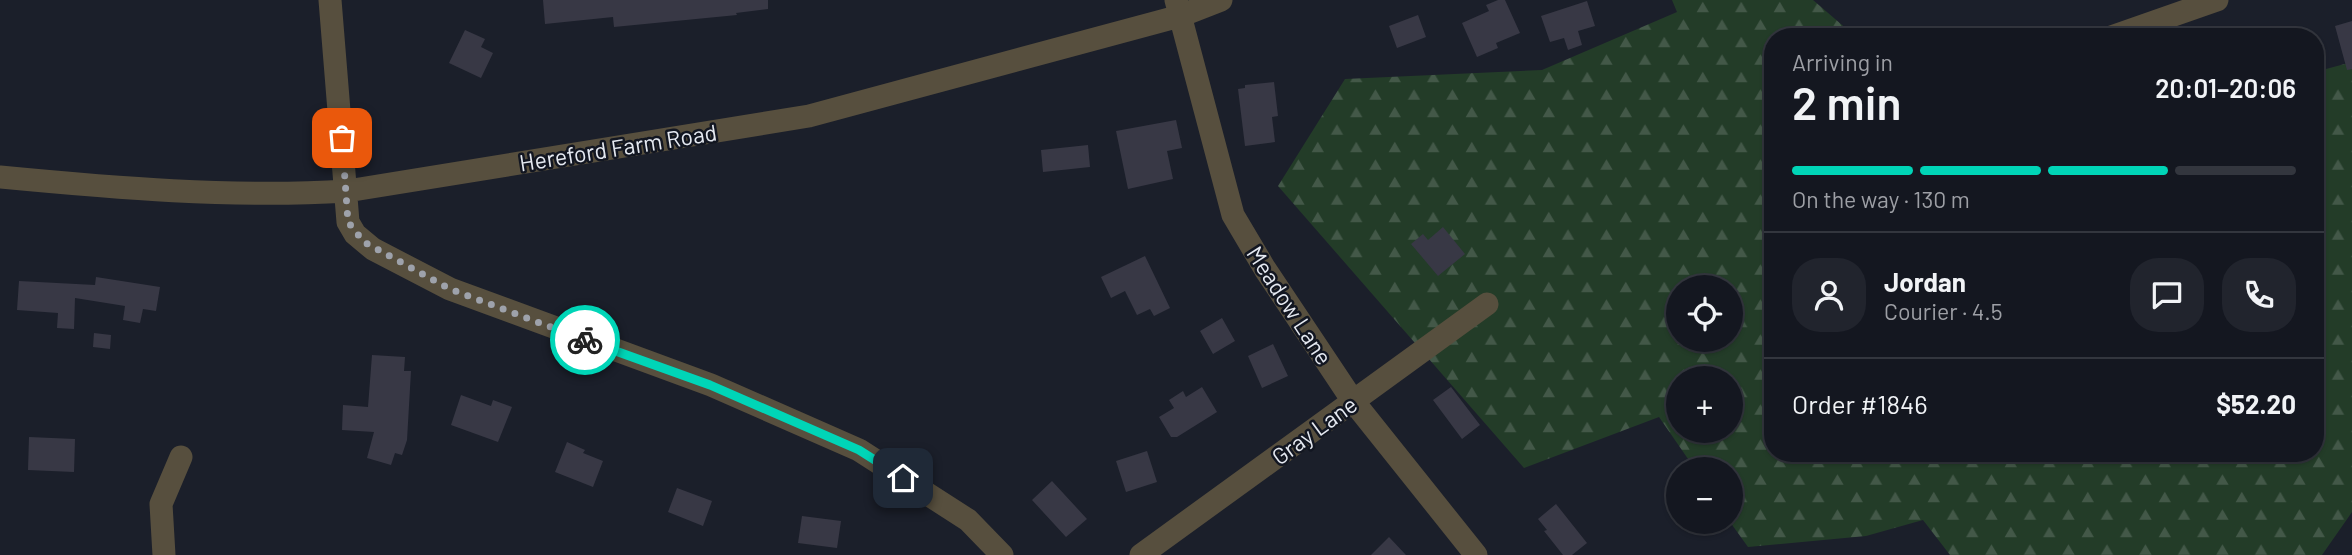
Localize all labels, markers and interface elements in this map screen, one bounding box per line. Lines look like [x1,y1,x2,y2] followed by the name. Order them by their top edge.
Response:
[1792,48,1893,76] text: Arriving in
[2155,72,2296,103] text: 20:01–20:06
[1792,74,1901,129] text: 2 min
[312,108,372,168] pin
[517,118,719,176] street label: Hereford Farm Road
[323,119,361,157] icon: bag
[1792,185,1970,213] text: On the way · 130 m
[1241,241,1339,369] street label: Meadow Lane
[1792,258,1866,332] button: person
[2130,258,2204,332] button: chat
[2222,258,2296,332] button: phone
[1884,266,1966,297] text: Jordan
[1666,275,1743,534] map controls
[1666,275,1743,352] button: locate
[1884,297,2003,325] text: Courier · 4.5
[550,305,620,375] courier
[566,321,604,359] icon: bike
[1666,366,1743,443] button: +
[1792,388,1928,419] text: Order #1846
[2216,388,2296,419] text: $52.20
[1266,390,1362,470] street label: Gray Lane
[873,448,933,508] pin
[1666,457,1743,534] button: −
[884,459,922,497] icon: home

